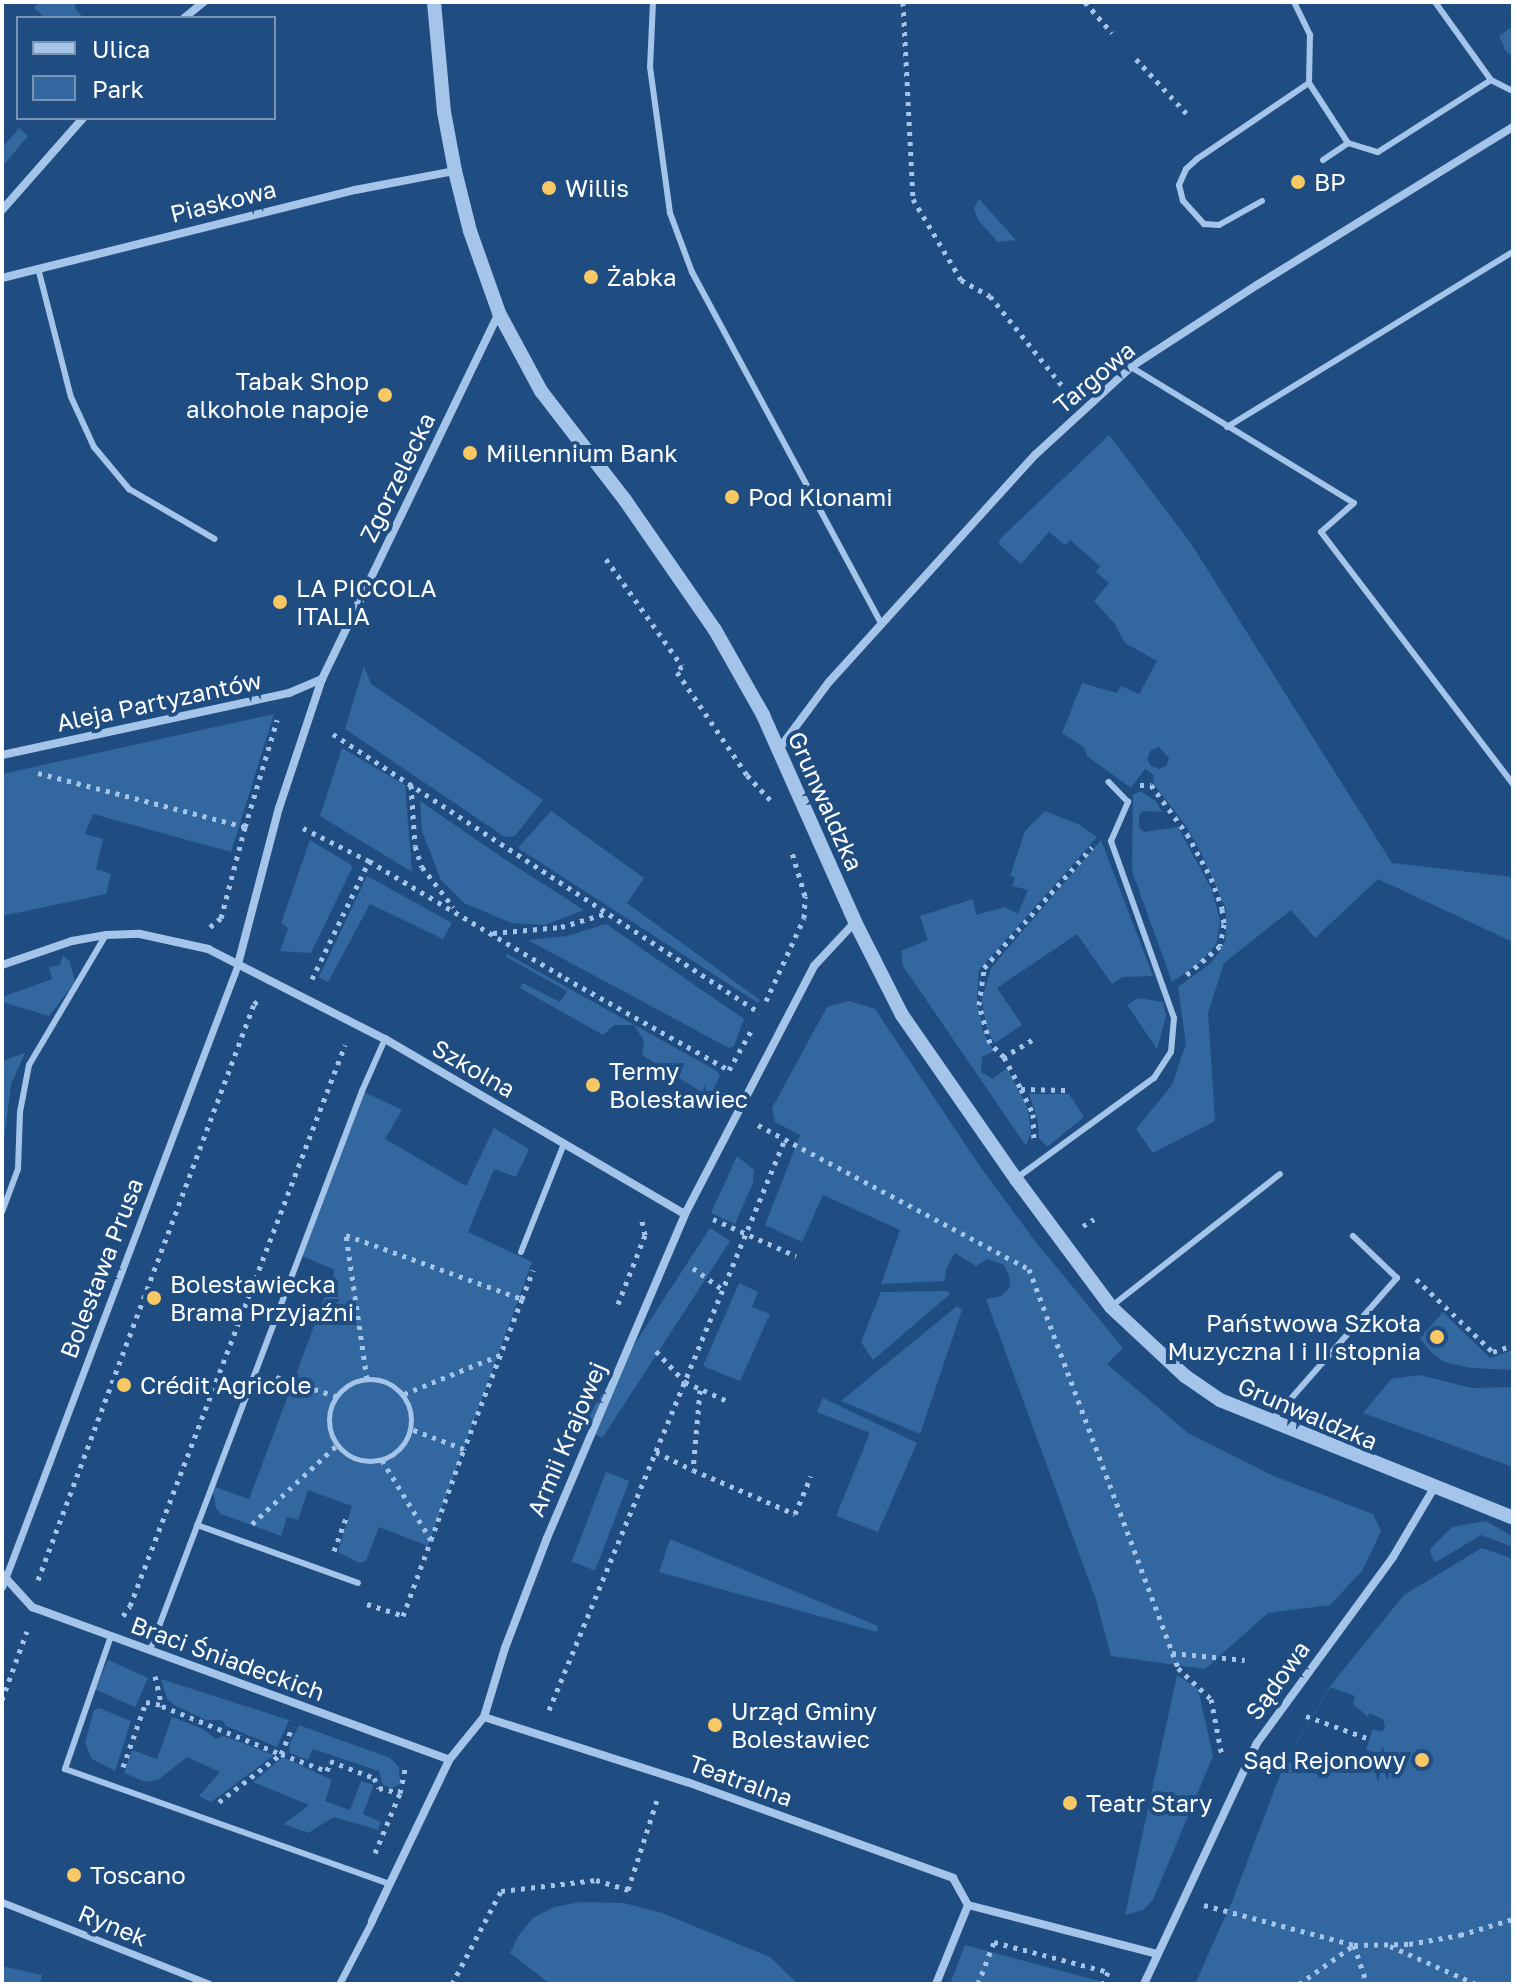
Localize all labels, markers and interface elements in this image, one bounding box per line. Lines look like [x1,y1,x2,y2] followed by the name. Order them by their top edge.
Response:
[16,16,276,120] legend
[92,34,150,63] text: Ulica
[92,74,144,103] text: Park
[1314,168,1346,196] place label: BP
[1289,173,1307,191] marker: BP
[167,174,279,228] street label: Piaskowa
[565,174,629,202] place label: Willis
[540,179,558,197] marker: Willis
[607,263,677,291] place label: Żabka
[582,268,600,286] marker: Żabka
[1048,335,1140,419] street label: Targowa
[186,367,369,423] place label: Tabak Shop alkohole napoje
[376,386,394,404] marker: Tabak Shop alkohole napoje
[353,408,441,546] street label: Zgorzelecka
[486,439,678,467] place label: Millennium Bank
[461,444,479,462] marker: Millennium Bank
[748,483,893,511] place label: Pod Klonami
[723,488,741,506] marker: Pod Klonami
[296,574,437,630] place label: LA PICCOLA ITALIA
[271,593,289,611] marker: LA PICCOLA ITALIA
[54,665,264,737] street label: Aleja Partyzantów
[783,727,869,875] street label: Grunwaldzka
[427,1033,521,1103] street label: Szkolna
[609,1057,748,1113] place label: Termy Bolesławiec
[584,1076,602,1094] marker: Termy Bolesławiec
[53,1174,149,1362] street label: Bolesława Prusa
[170,1270,354,1326] place label: Bolesławiecka Brama Przyjaźni
[145,1289,163,1307] marker: Bolesławiecka Brama Przyjaźni
[1167,1309,1421,1365] place label: Państwowa Szkoła Muzyczna I i II stopnia
[1428,1328,1446,1346] marker: Państwowa Szkoła Muzyczna I i II stopnia
[521,1357,611,1521] street label: Armii Krajowej
[140,1371,311,1399] place label: Crédit Agricole
[1234,1371,1382,1455] street label: Grunwaldzka
[115,1376,133,1394] marker: Crédit Agricole
[127,1610,329,1706] street label: Braci Śniadeckich
[1239,1635,1315,1725] street label: Sądowa
[731,1697,877,1753] place label: Urząd Gminy Bolesławiec
[706,1716,724,1734] marker: Urząd Gminy Bolesławiec
[1243,1746,1406,1774] place label: Sąd Rejonowy
[685,1748,797,1812] street label: Teatralna
[1413,1751,1431,1769] marker: Sąd Rejonowy
[1086,1789,1212,1817] place label: Teatr Stary
[1061,1794,1079,1812] marker: Teatr Stary
[90,1861,186,1889] place label: Toscano
[65,1866,83,1884] marker: Toscano
[74,1898,152,1952] street label: Rynek

